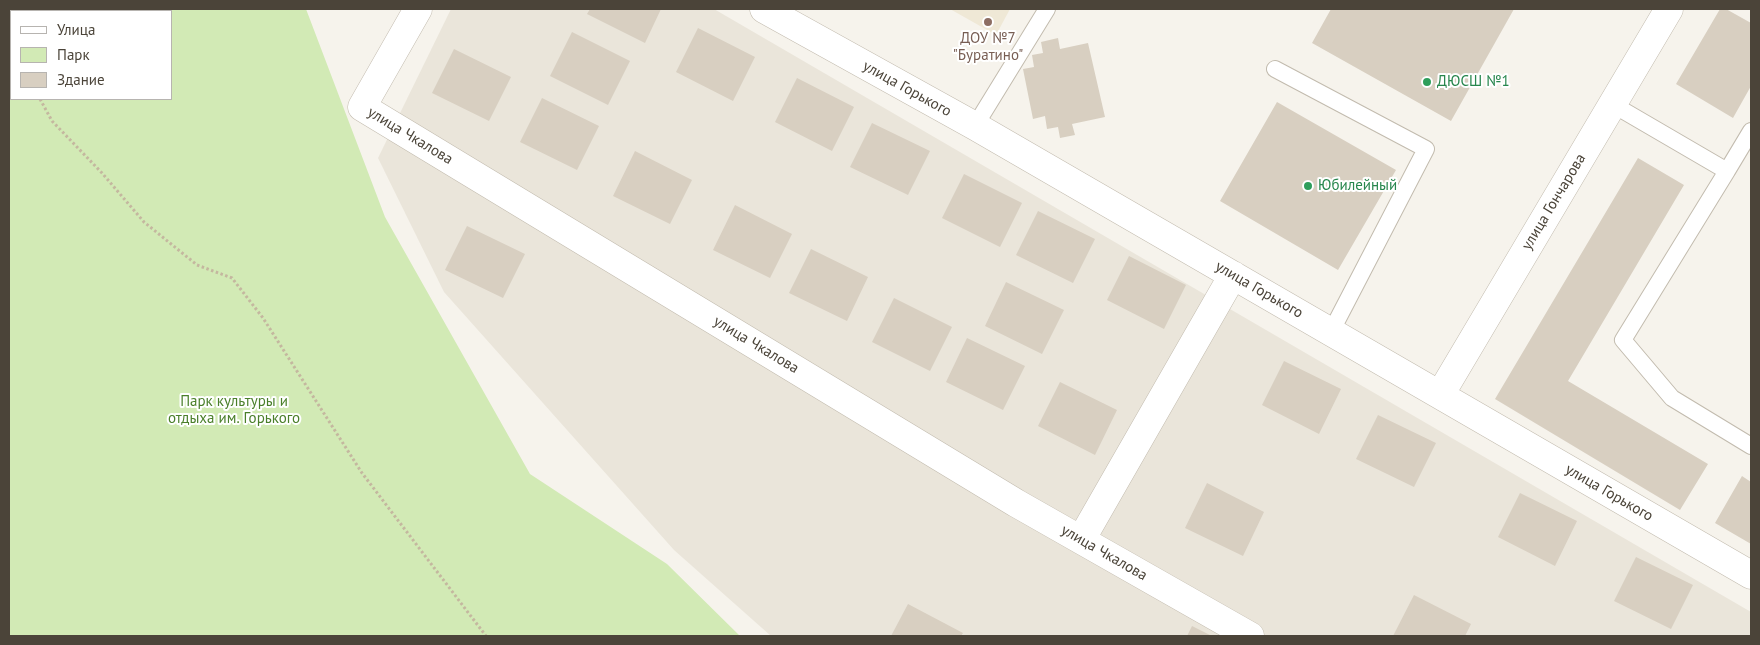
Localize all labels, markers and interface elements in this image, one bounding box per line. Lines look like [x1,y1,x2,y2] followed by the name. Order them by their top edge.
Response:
[10,10,172,100] legend
[982,16,994,28] marker: ДОУ №7 "Буратино"
[57,20,95,39] text: Улица
[953,30,1023,65] place label: ДОУ №7 "Буратино"
[57,45,90,64] text: Парк
[859,57,955,121] street label: улица Горького
[57,70,105,89] text: Здание
[1437,73,1510,91] place label: ДЮСШ №1
[1421,76,1433,88] marker: ДЮСШ №1
[364,103,456,169] street label: улица Чкалова
[1518,151,1590,253] street label: улица Гончарова
[1318,177,1397,195] place label: Юбилейный
[1302,180,1314,192] marker: Юбилейный
[1212,258,1306,322] street label: улица Горького
[710,312,802,378] street label: улица Чкалова
[168,393,300,428] park label: Парк культуры и отдыха им. Горького
[1562,461,1656,525] street label: улица Горького
[1058,521,1150,585] street label: улица Чкалова

